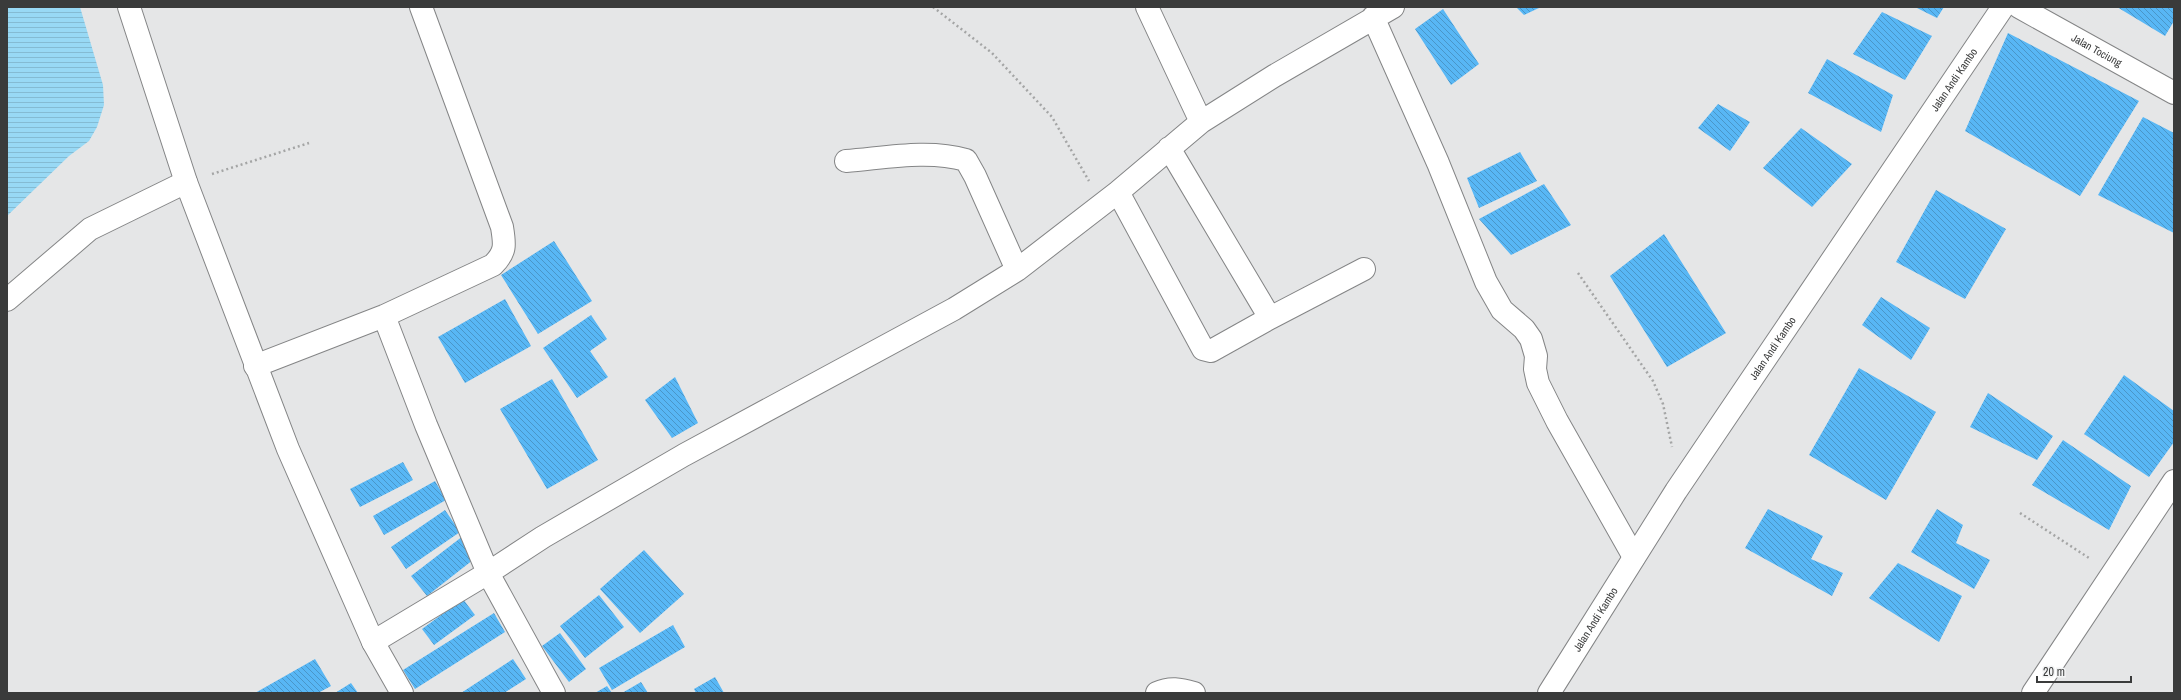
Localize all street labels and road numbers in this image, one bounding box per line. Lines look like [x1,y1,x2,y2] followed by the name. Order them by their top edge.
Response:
[2069,31,2125,70] street label: Jalan Tociung
[1928,45,1980,114] street label: Jalan Andi Kambo
[1746,314,1799,382] street label: Jalan Andi Kambo
[1570,585,1621,654] street label: Jalan Andi Kambo

